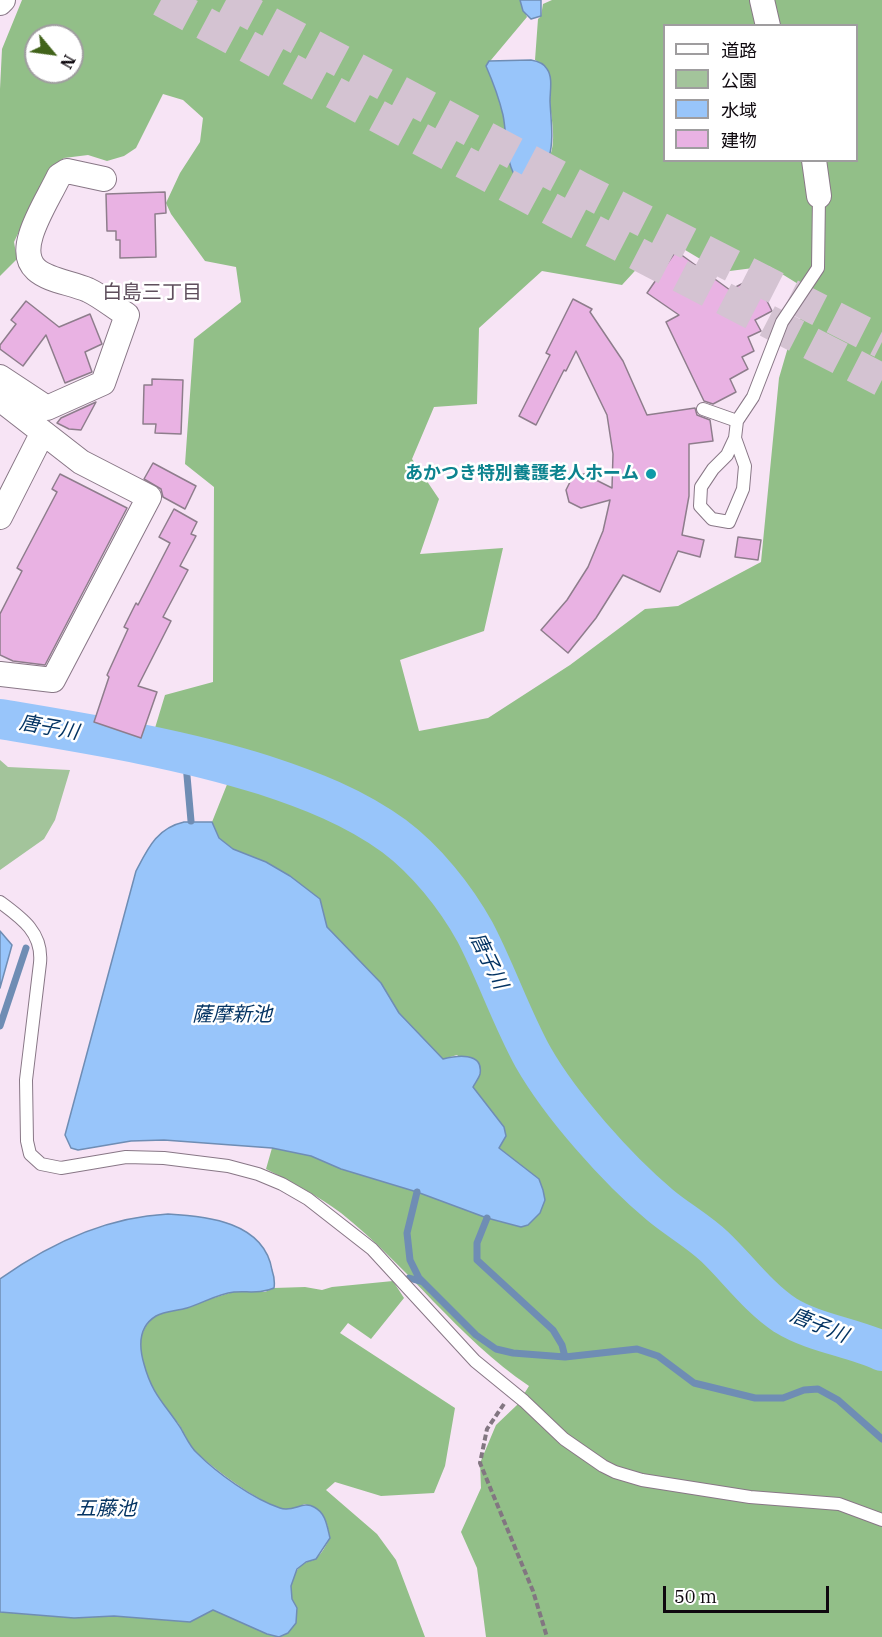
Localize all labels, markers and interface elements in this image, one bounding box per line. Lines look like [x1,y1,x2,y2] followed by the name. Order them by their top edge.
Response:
[24,24,84,84] north arrow
[663,24,858,162] legend
[721,39,757,62] text: 道路
[56,51,80,72] text: N
[721,69,757,92] text: 公園
[721,99,757,122] text: 水域
[721,129,757,152] text: 建物
[102,281,202,305] district label: 白島三丁目
[405,463,639,485] place label: あかつき特別養護老人ホーム
[644,467,658,481] marker: あかつき特別養護老人ホーム
[17,711,81,745] water label: 唐子川
[464,929,512,993] water label: 唐子川
[192,1003,272,1027] water label: 薩摩新池
[787,1304,851,1348] water label: 唐子川
[76,1497,136,1521] water label: 五藤池
[666,1574,832,1612] scale bar
[674,1585,717,1608] text: 50 m

